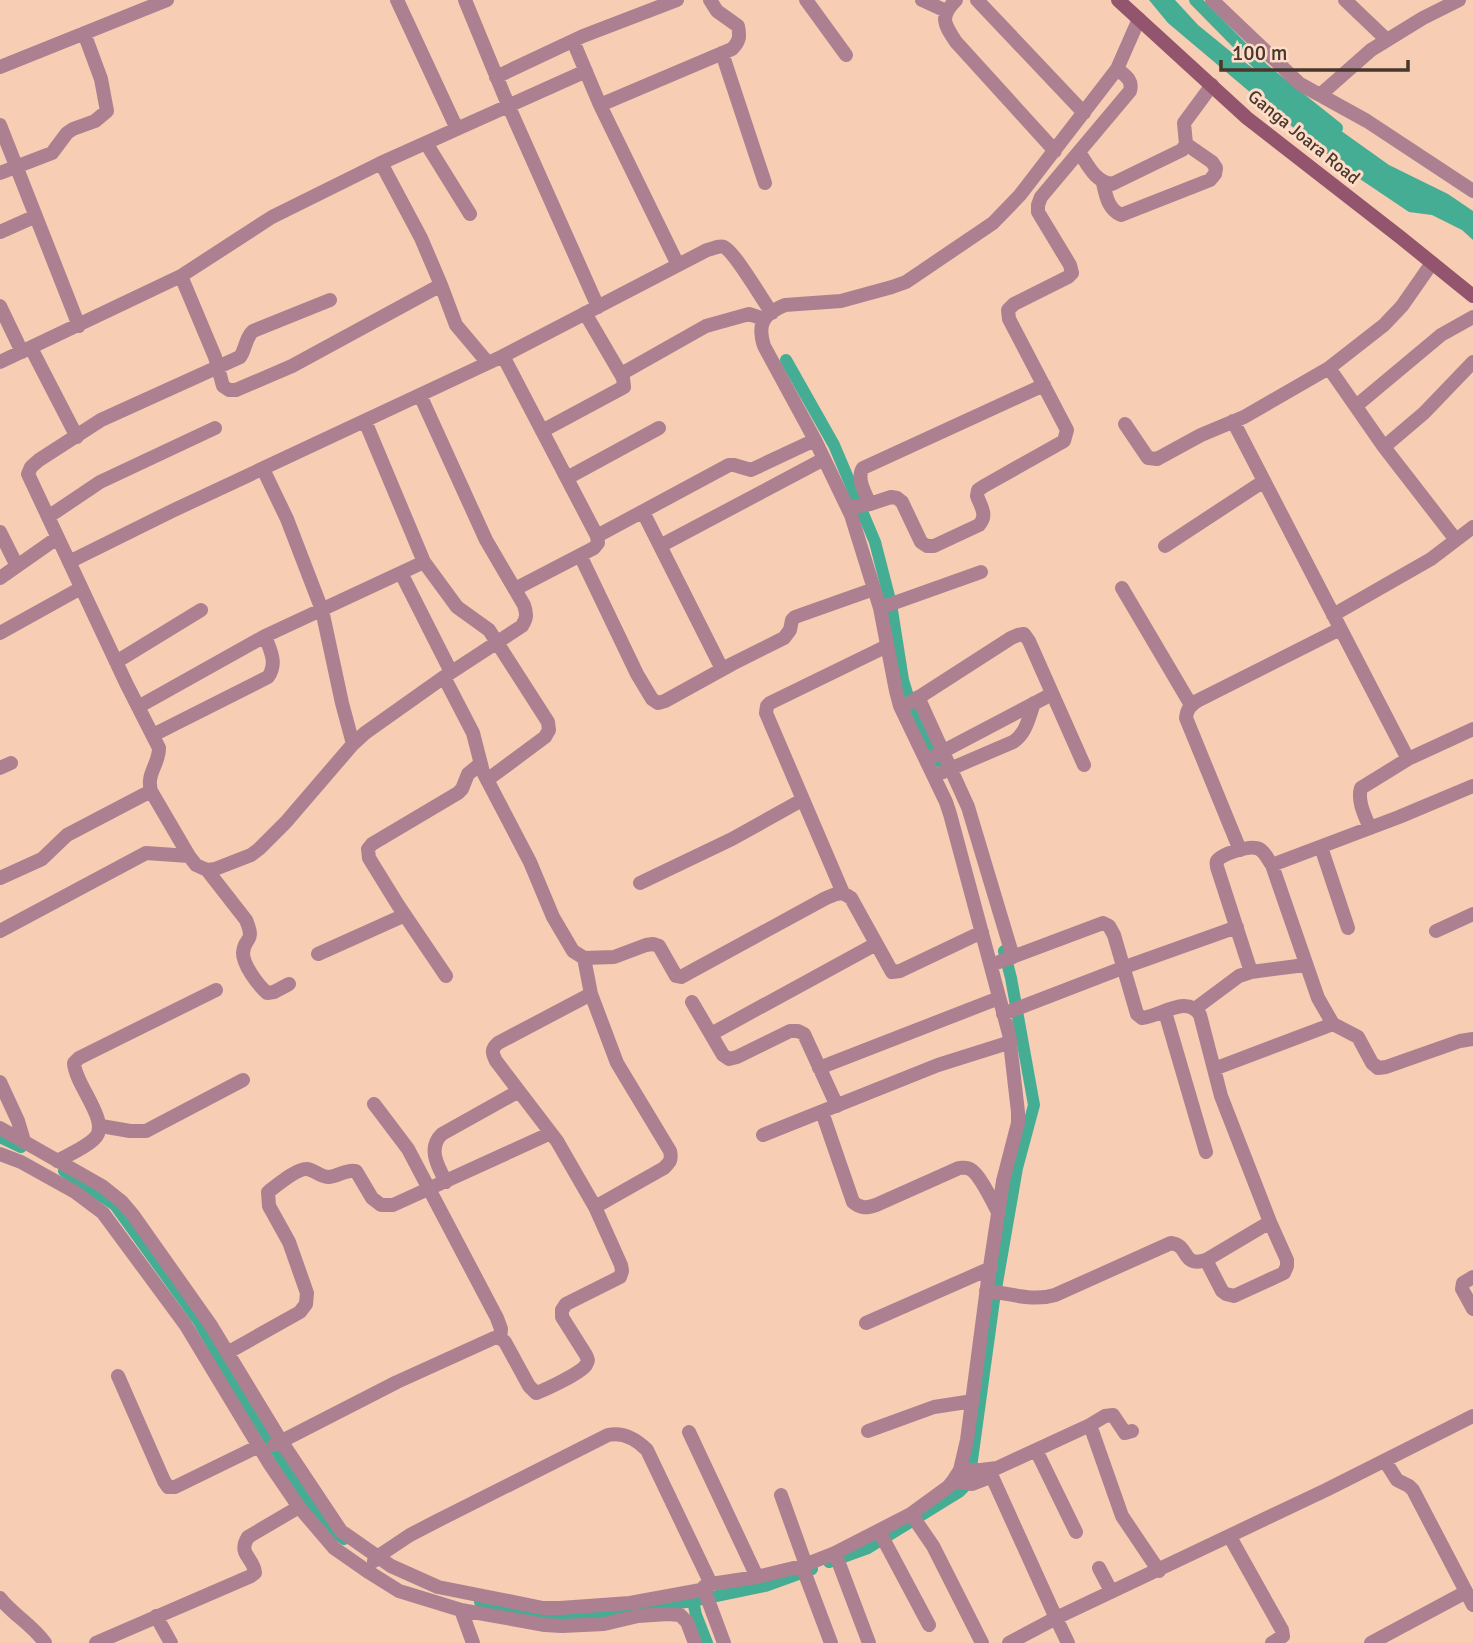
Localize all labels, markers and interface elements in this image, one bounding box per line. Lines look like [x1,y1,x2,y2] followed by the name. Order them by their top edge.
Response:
[1221,28,1408,72] scale bar
[1232,40,1287,66] text: 100 m
[1244,85,1364,189] street label: Ganga Joara Road

